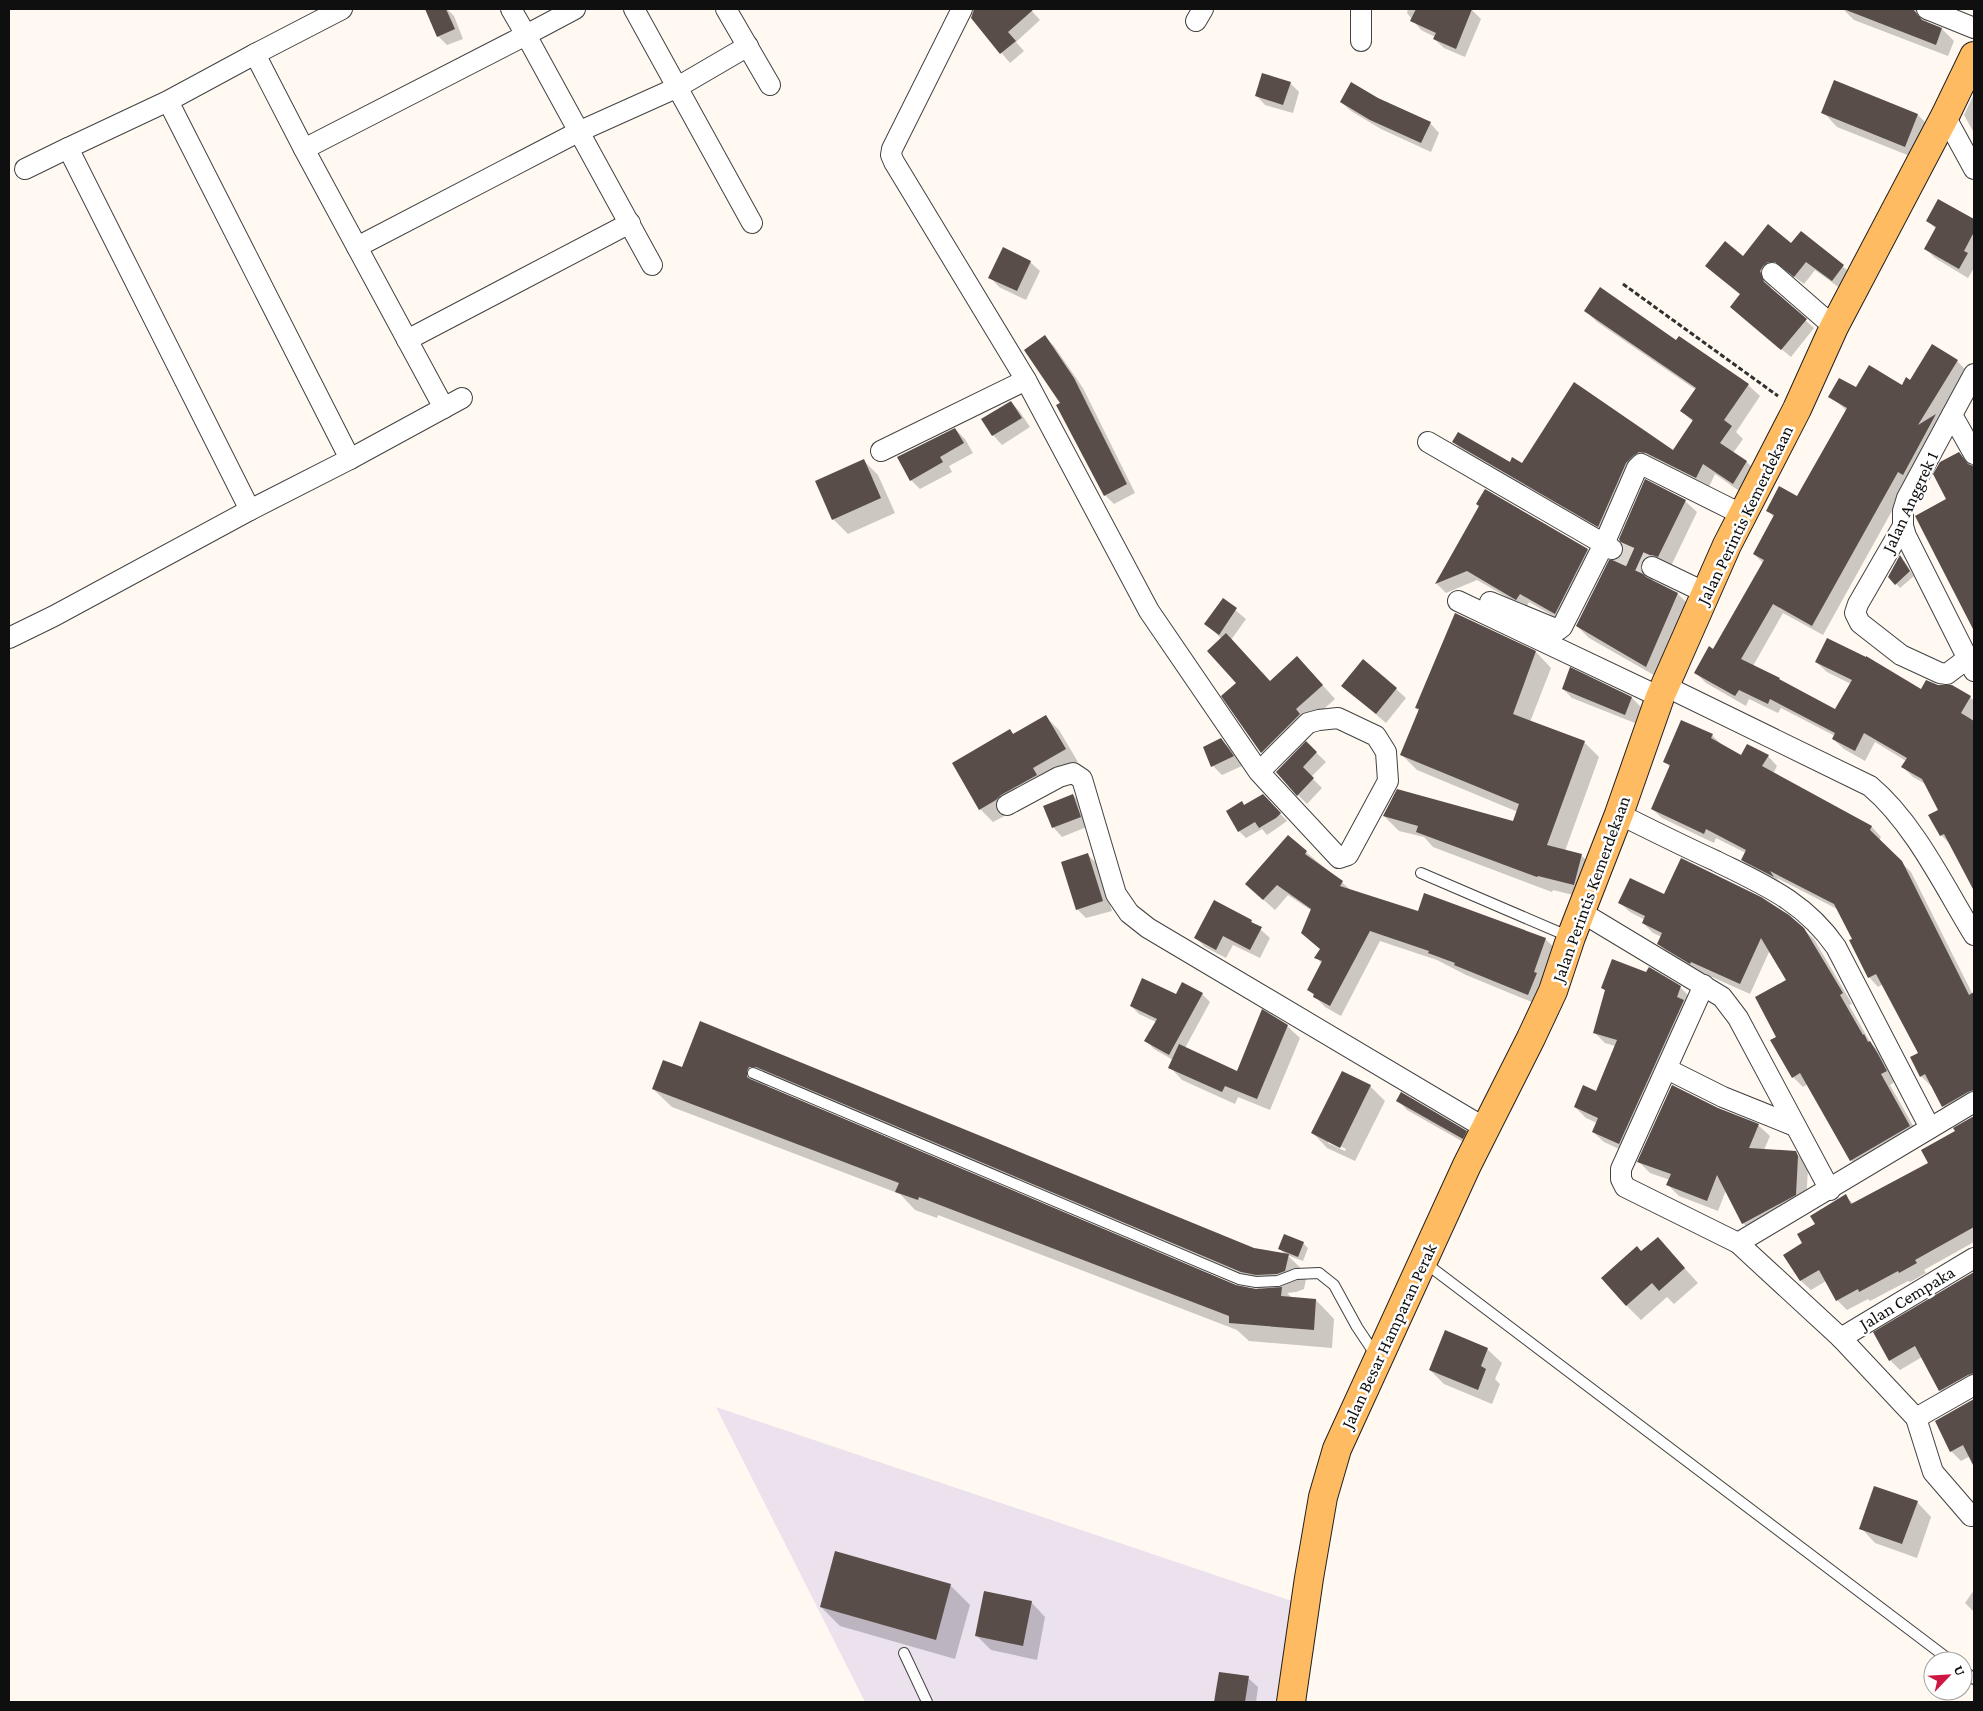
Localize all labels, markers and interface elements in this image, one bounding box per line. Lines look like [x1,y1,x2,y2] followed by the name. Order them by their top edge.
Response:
[1692,422,1797,610] street label: Jalan Perintis Kemerdekaan
[1877,448,1942,557] street label: Jalan Anggrek 1
[1547,793,1634,987] street label: Jalan Perintis Kemerdekaan
[1336,1240,1441,1434] street label: Jalan Besar Hamparan Perak
[1854,1262,1958,1335] street label: Jalan Cempaka
[1923,1651,1973,1701] north arrow
[1951,1663,1969,1679] text: U

